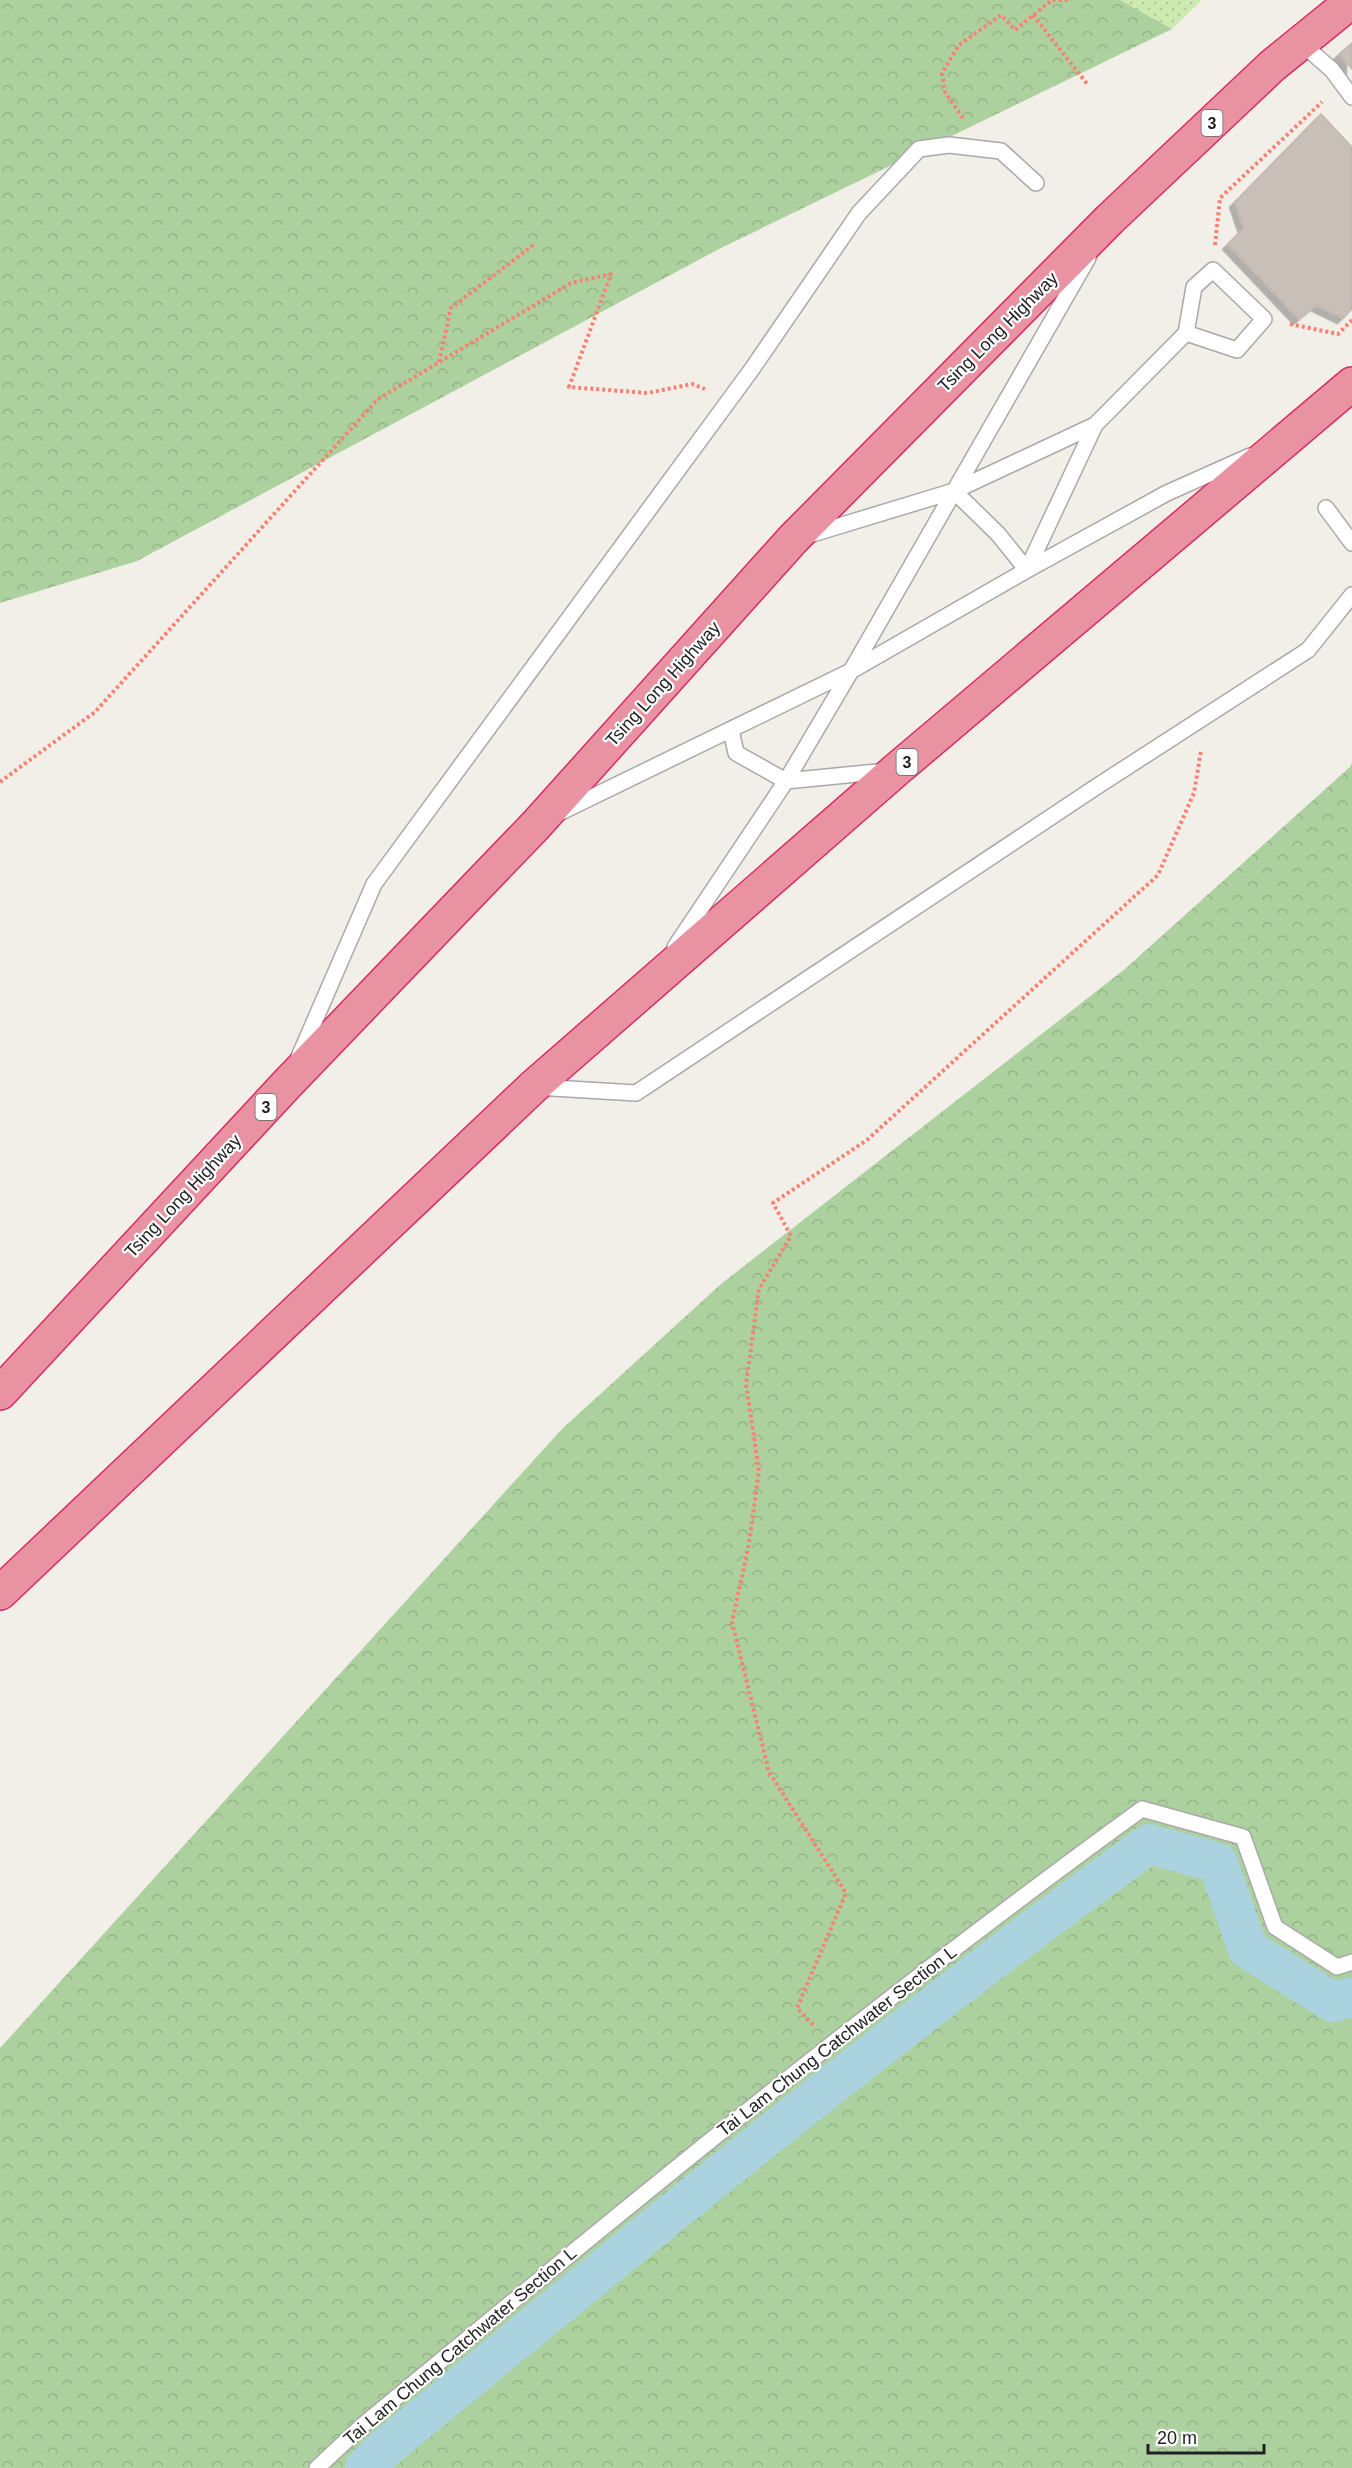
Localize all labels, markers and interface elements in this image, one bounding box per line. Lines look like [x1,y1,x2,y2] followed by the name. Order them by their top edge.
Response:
[1202,110,1222,136] road number: 3
[934,268,1062,396] street label: Tsing Long Highway
[602,617,724,751] street label: Tsing Long Highway
[896,749,918,775] road number: 3
[256,1094,276,1120] road number: 3
[121,1130,245,1262] street label: Tsing Long Highway
[714,1942,960,2140] street label: Tai Lam Chung Catchwater Section L
[340,2243,580,2449] street label: Tai Lam Chung Catchwater Section L
[1148,2417,1264,2455] scale bar
[1157,2428,1197,2448] text: 20 m

